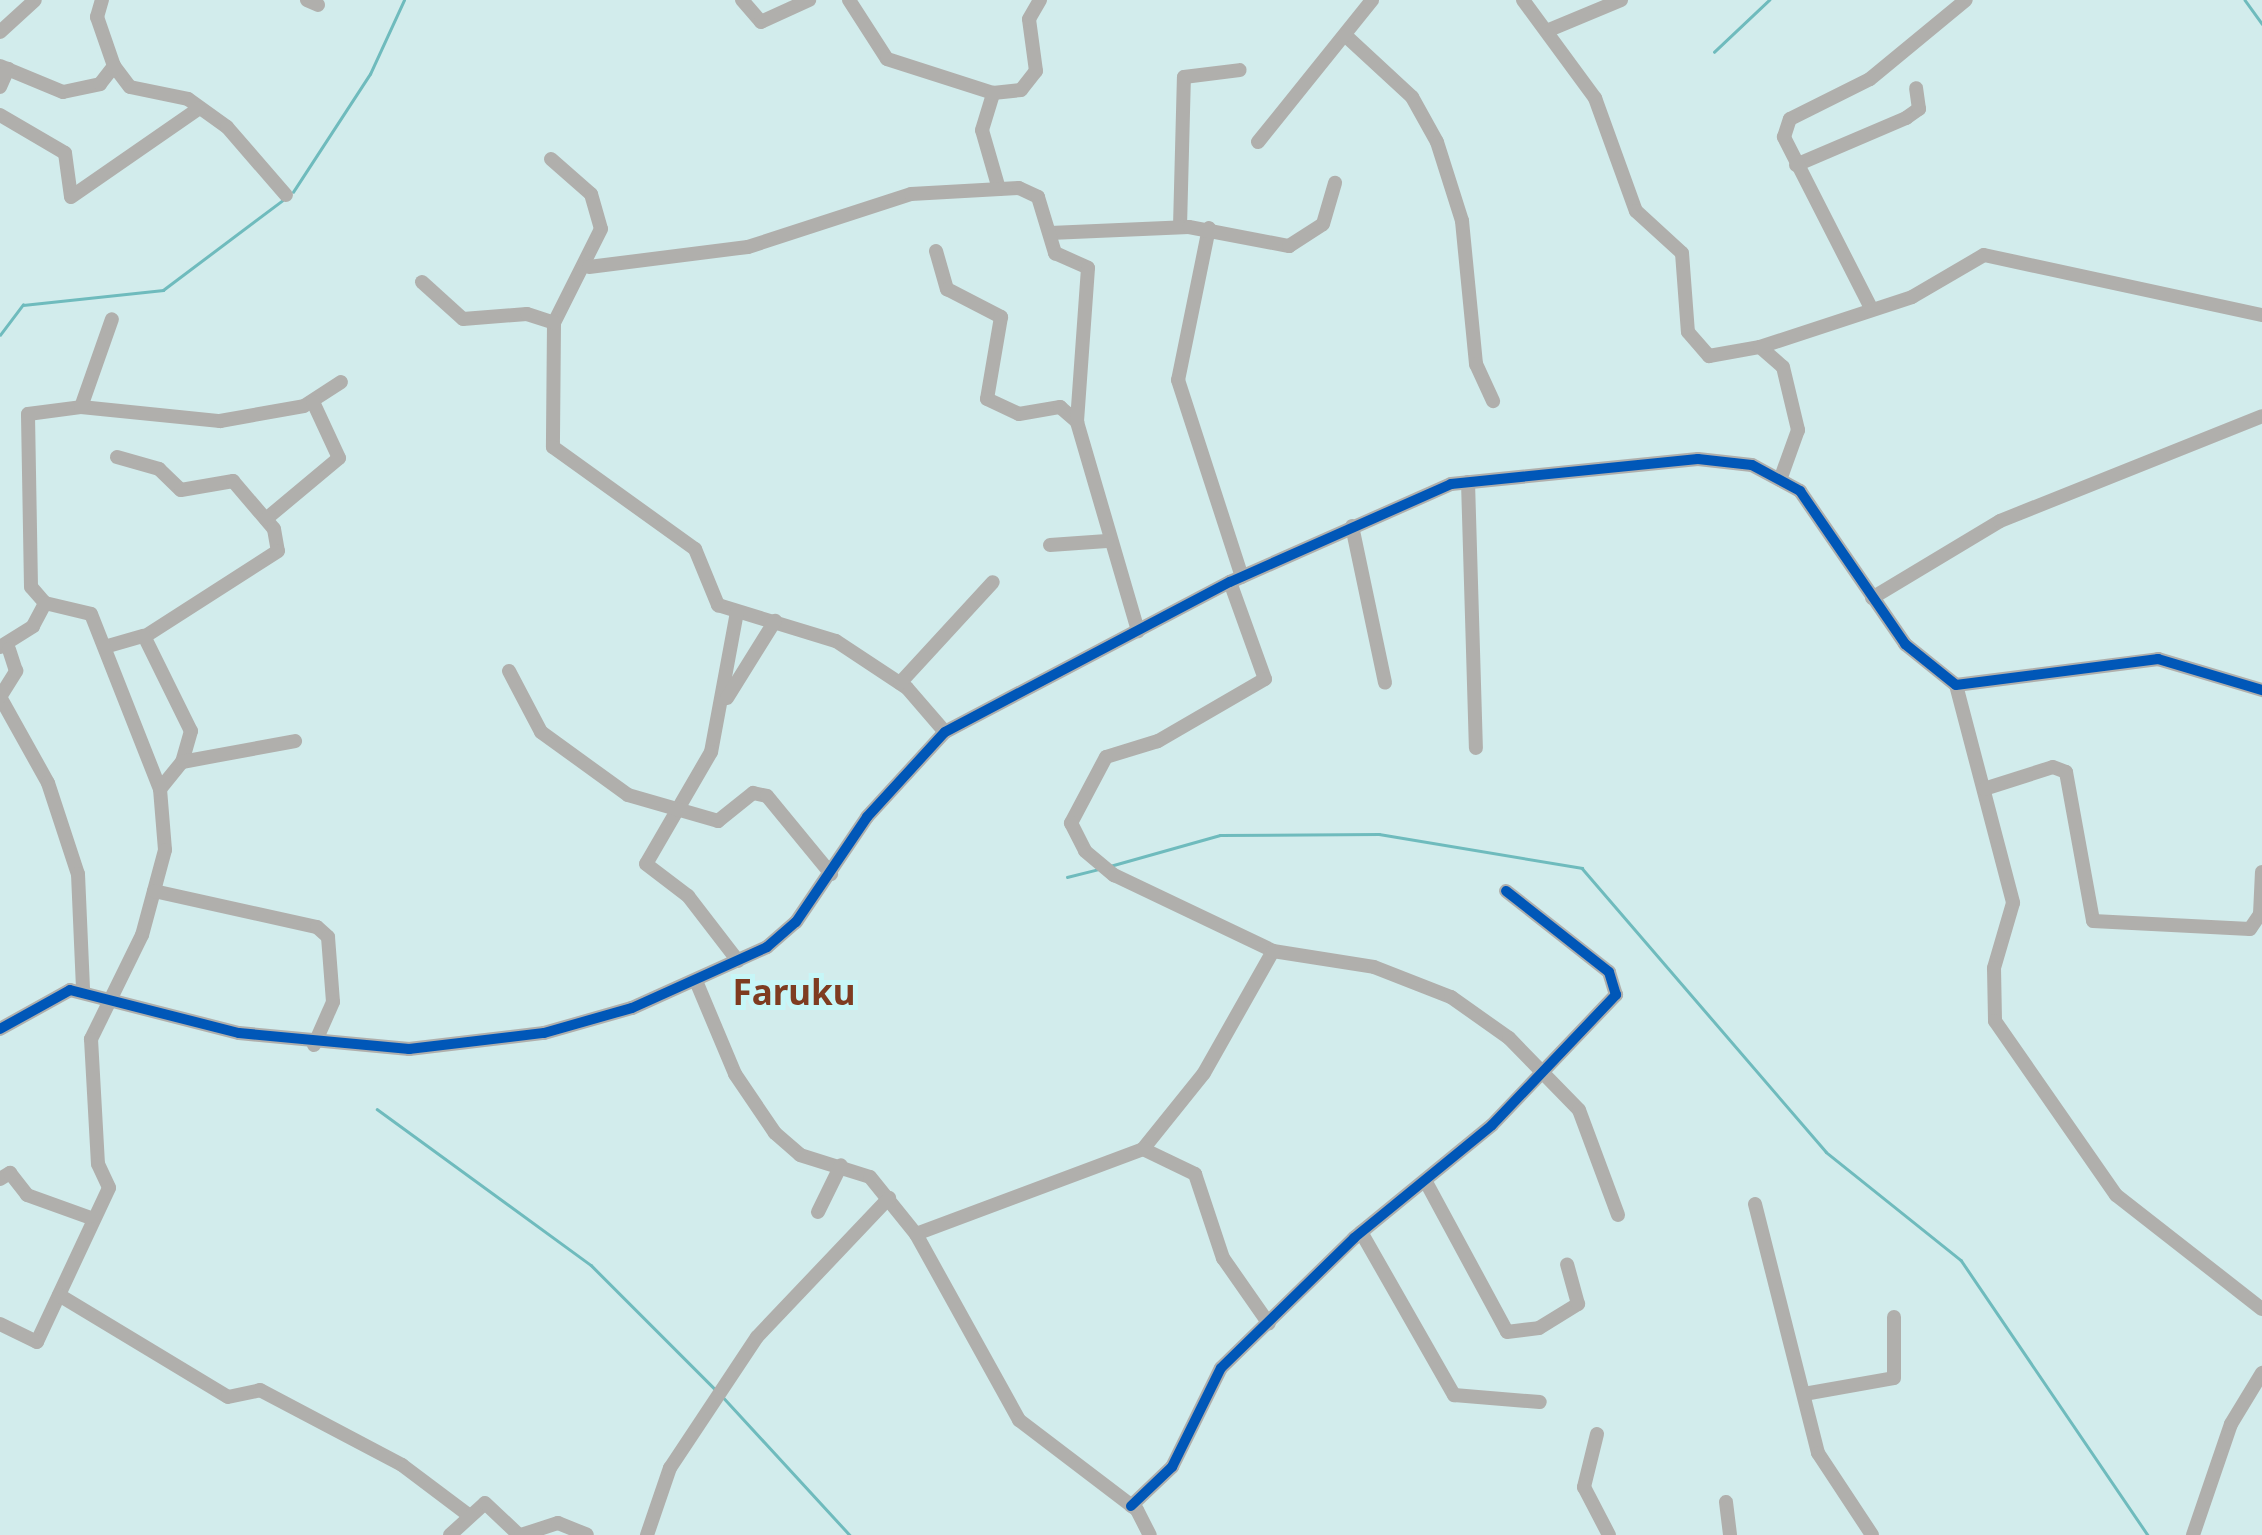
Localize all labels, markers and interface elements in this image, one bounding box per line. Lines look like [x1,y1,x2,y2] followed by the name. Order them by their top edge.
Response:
[732,971,856,1013] district label: Faruku

